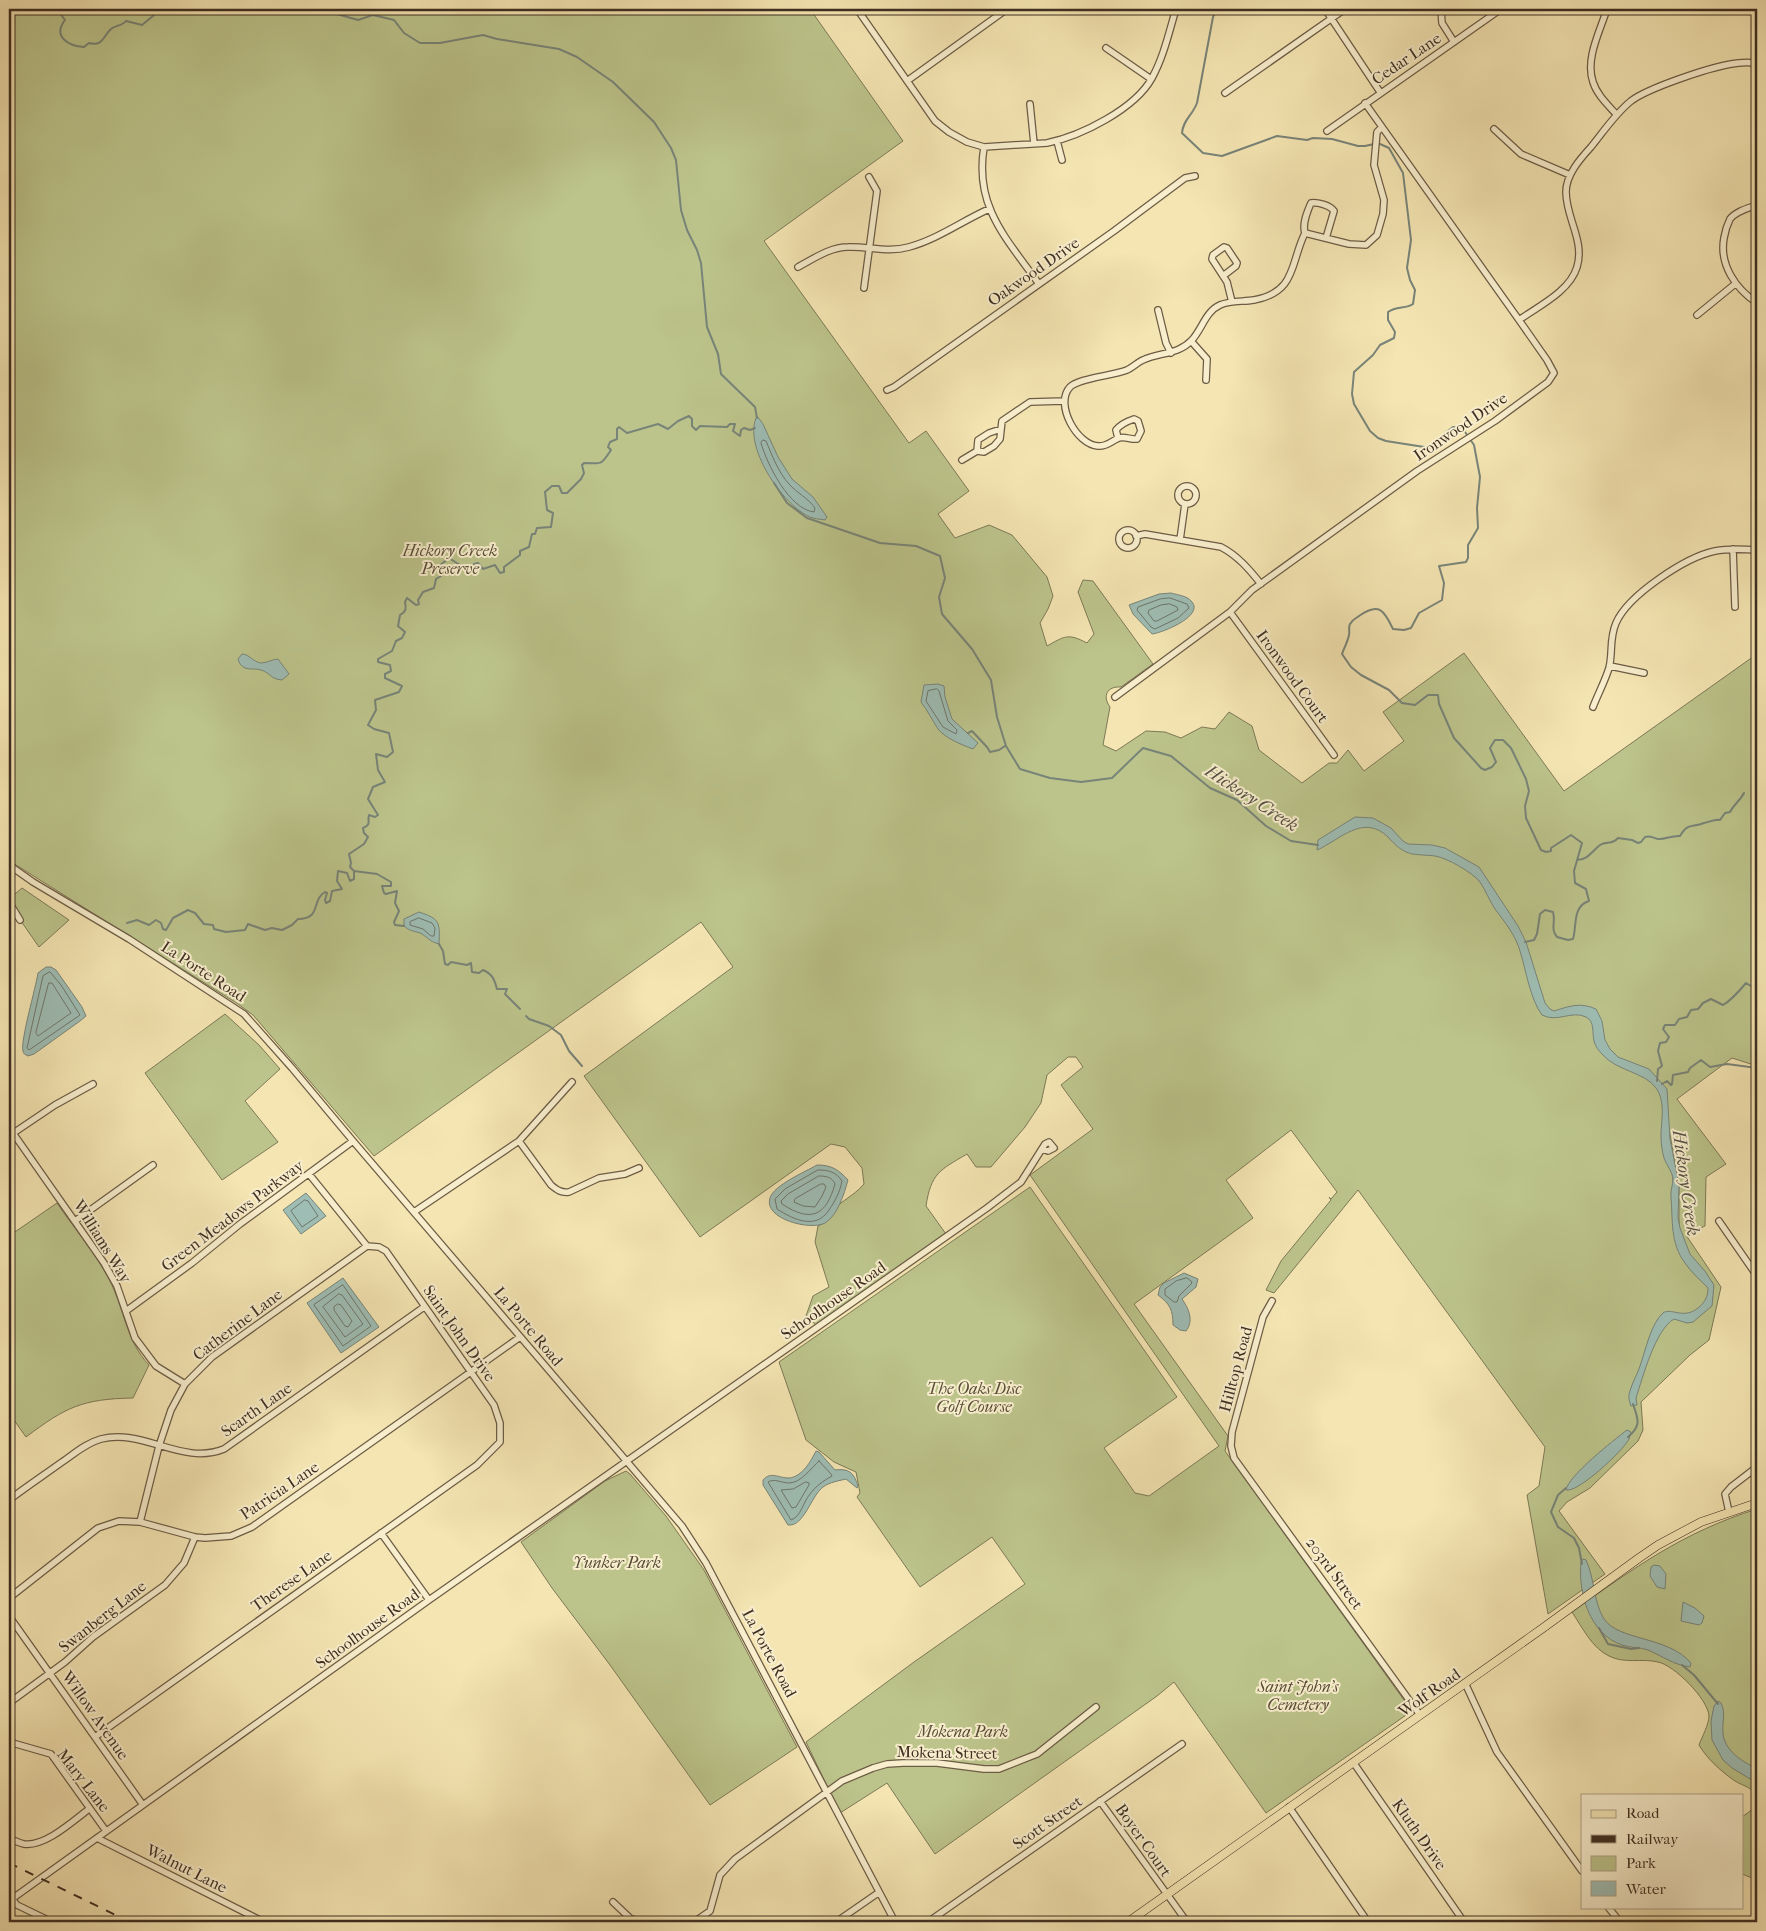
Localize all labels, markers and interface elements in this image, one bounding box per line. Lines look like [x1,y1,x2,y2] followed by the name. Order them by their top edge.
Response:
[1368,28,1445,88] street label: Cedar Lane
[984,233,1083,310] street label: Oakwood Drive
[1410,388,1511,465] street label: Ironwood Drive
[402,541,497,578] park label: Hickory Creek Preserve
[1252,626,1333,727] street label: Ironwood Court
[1200,760,1302,836] water label: Hickory Creek
[158,937,250,1006] street label: La Porte Road
[1668,1128,1703,1237] water label: Hickory Creek
[157,1155,308,1275] street label: Green Meadows Parkway
[69,1195,136,1287] street label: Williams Way
[777,1257,890,1344] street label: Schoolhouse Road
[419,1281,500,1385] street label: Saint John Drive
[490,1283,567,1370] street label: La Porte Road
[189,1285,286,1364] street label: Catherine Lane
[1215,1324,1256,1414] street label: Hilltop Road
[217,1378,295,1441] street label: Scarth Lane
[927,1379,1022,1416] park label: The Oaks Disc Golf Course
[236,1457,322,1524] street label: Patricia Lane
[1302,1533,1367,1613] street label: 203rd Street
[247,1546,335,1615] street label: Therese Lane
[573,1553,661,1572] park label: Yunker Park
[55,1576,150,1656] street label: Swanberg Lane
[312,1584,423,1672] street label: Schoolhouse Road
[738,1606,801,1701] street label: La Porte Road
[1394,1664,1464,1721] street label: Wolf Road
[57,1666,133,1763] street label: Willow Avenue
[1257,1677,1340,1714] park label: Saint John's Cemetery
[917,1722,1008,1741] park label: Mokena Park
[896,1742,998,1763] street label: Mokena Street
[53,1745,114,1816] street label: Mary Lane
[1009,1791,1086,1853] street label: Scott Street
[1581,1794,1744,1908] legend
[1388,1795,1451,1873] street label: Kluth Drive
[1112,1800,1176,1881] street label: Boyer Court
[1626,1804,1660,1822] text: Road
[1626,1830,1679,1848] text: Railway
[142,1840,230,1897] street label: Walnut Lane
[1626,1854,1656,1872] text: Park
[1625,1880,1666,1898] text: Water

